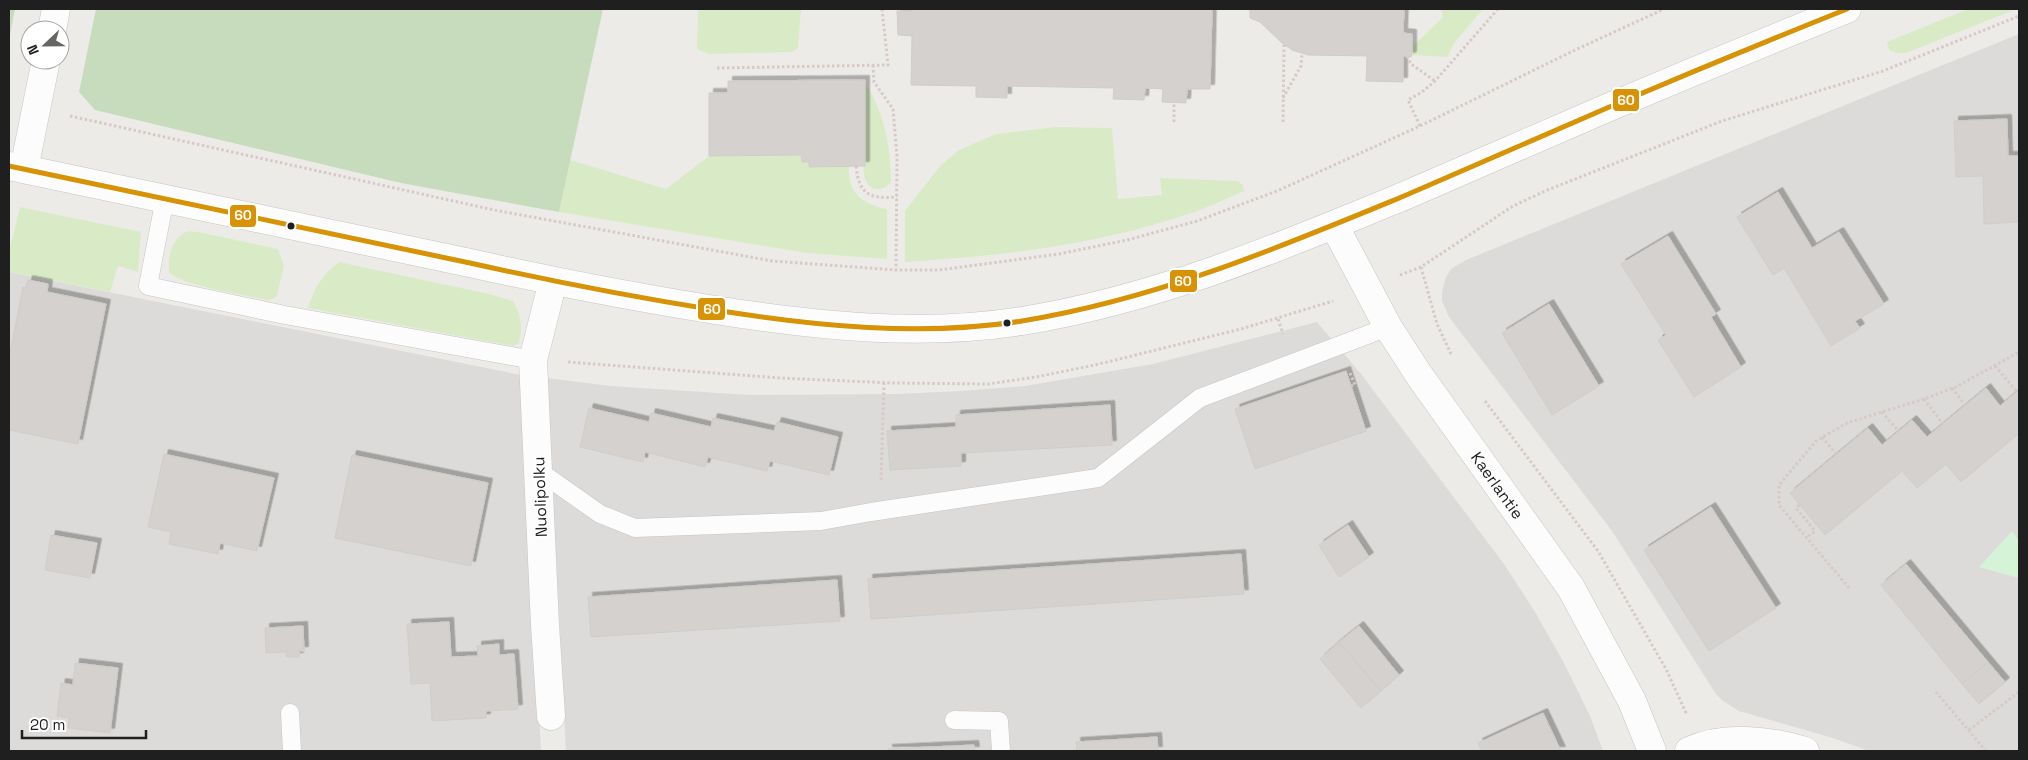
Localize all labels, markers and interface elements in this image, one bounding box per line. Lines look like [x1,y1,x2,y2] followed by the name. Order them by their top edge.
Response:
[20,20,70,70] north arrow
[23,42,43,58] text: N
[1612,88,1640,112] line badge: 60
[1617,91,1635,109] text: 60
[229,204,257,228] line badge: 60
[234,206,252,224] text: 60
[286,221,296,231] unlabelled marker
[1169,269,1198,293] line badge: 60
[1174,272,1192,290] text: 60
[697,297,726,321] line badge: 60
[703,300,721,318] text: 60
[1002,318,1012,328] unlabelled marker
[1467,447,1529,523] street label: Kaerlantie
[528,456,552,538] street label: Nuolipolku
[22,708,146,740] scale bar
[30,715,65,734] text: 20 m

